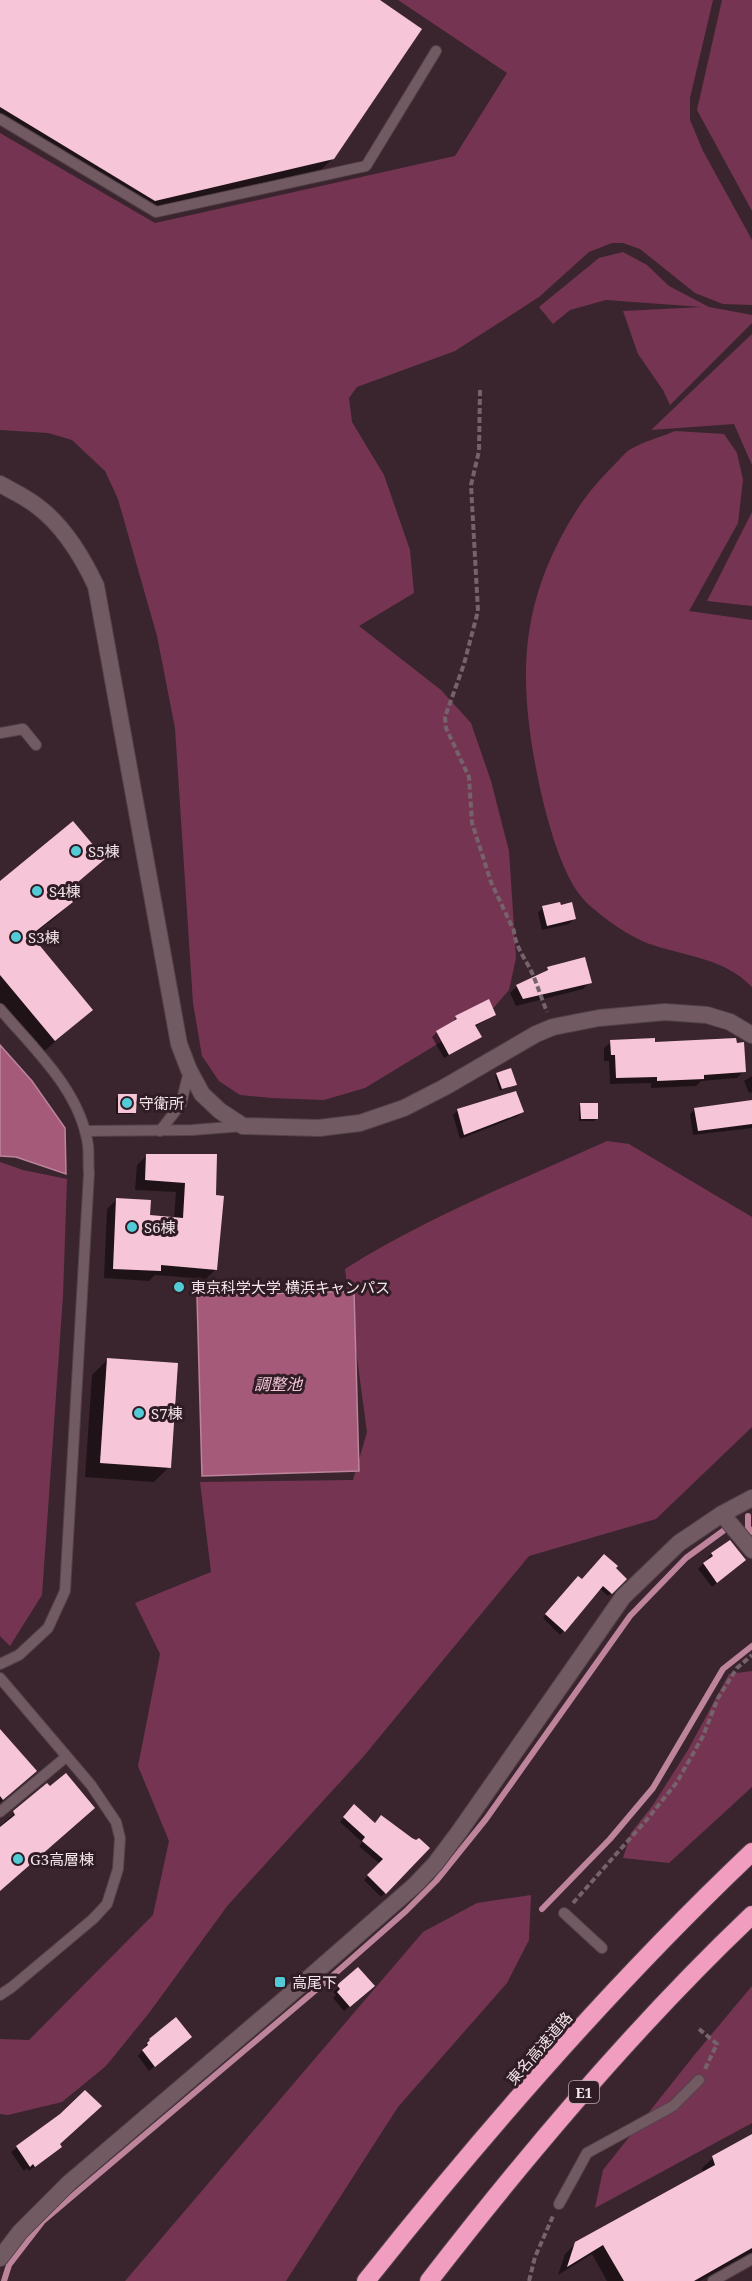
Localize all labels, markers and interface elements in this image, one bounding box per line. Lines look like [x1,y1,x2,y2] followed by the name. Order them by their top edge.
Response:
[88,841,120,861] place label: S5棟
[69,844,83,858] marker: S5棟
[49,881,81,901] place label: S4棟
[30,884,44,898] marker: S4棟
[28,927,60,947] place label: S3棟
[9,930,23,944] marker: S3棟
[139,1093,184,1113] place label: 守衛所
[120,1096,134,1110] marker: 守衛所
[144,1217,176,1237] place label: S6棟
[125,1220,139,1234] marker: S6棟
[191,1277,390,1297] place label: 東京科学大学 横浜キャンパス
[172,1280,186,1294] marker: 東京科学大学 横浜キャンパス
[254,1373,304,1395] water label: 調整池
[151,1403,183,1423] place label: S7棟
[132,1406,146,1420] marker: S7棟
[30,1849,94,1869] place label: G3高層棟
[11,1852,25,1866] marker: G3高層棟
[292,1972,337,1992] place label: 高尾下
[273,1975,287,1989] marker: 高尾下
[502,2007,576,2089] street label: 東名高速道路
[569,2081,599,2103] road number: E1

